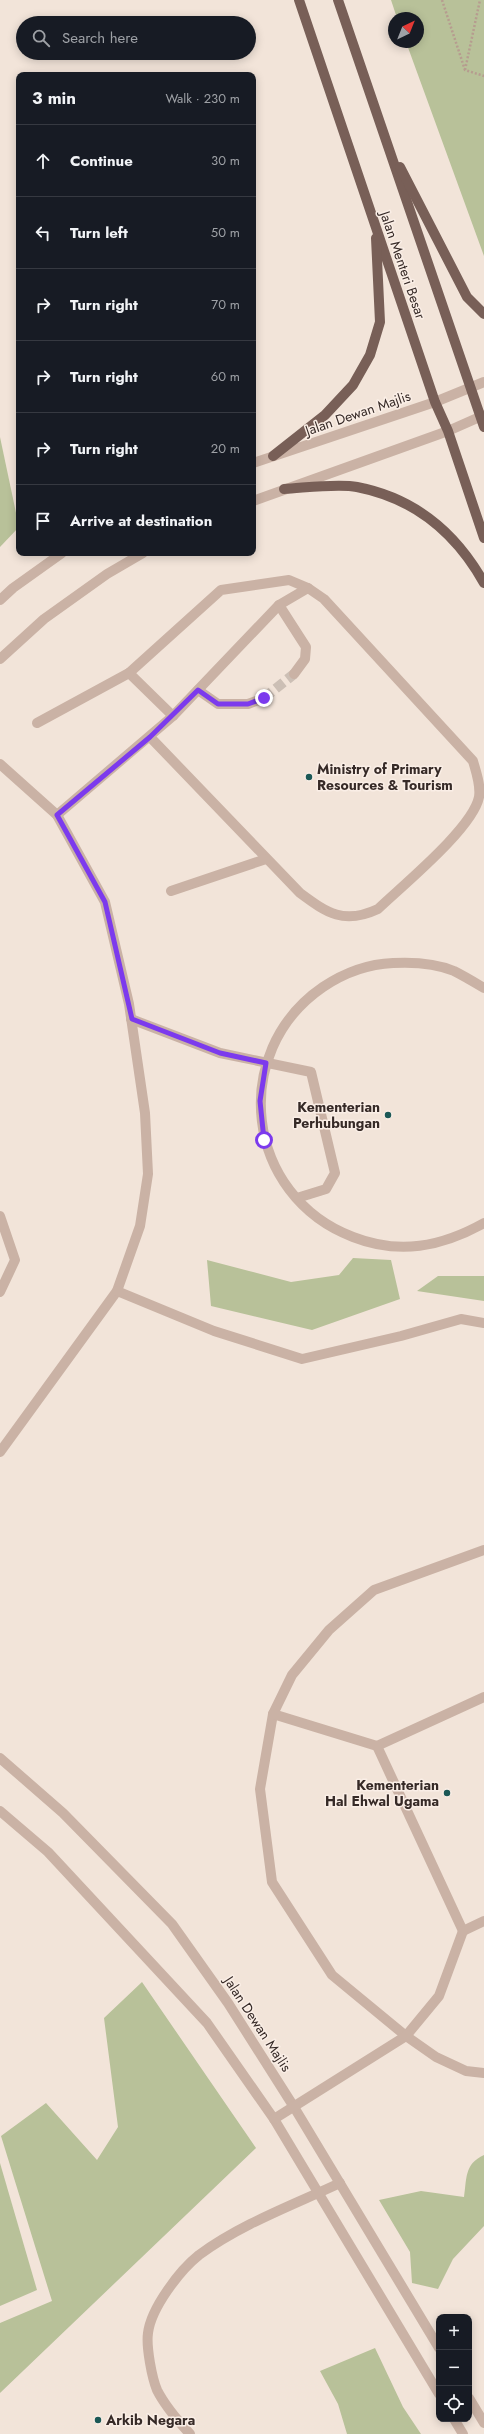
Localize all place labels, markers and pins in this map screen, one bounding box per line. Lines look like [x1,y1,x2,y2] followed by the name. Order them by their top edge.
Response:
[317,759,453,795] place label: Ministry of Primary Resources & Tourism
[304,772,314,782] marker: Ministry of Primary Resources & Tourism
[293,1097,380,1133] place label: Kementerian Perhubungan
[383,1110,393,1120] marker: Kementerian Perhubungan
[325,1775,439,1811] place label: Kementerian Hal Ehwal Ugama
[442,1788,452,1798] marker: Kementerian Hal Ehwal Ugama
[105,2410,195,2430] place label: Arkib Negara
[93,2415,103,2425] marker: Arkib Negara

